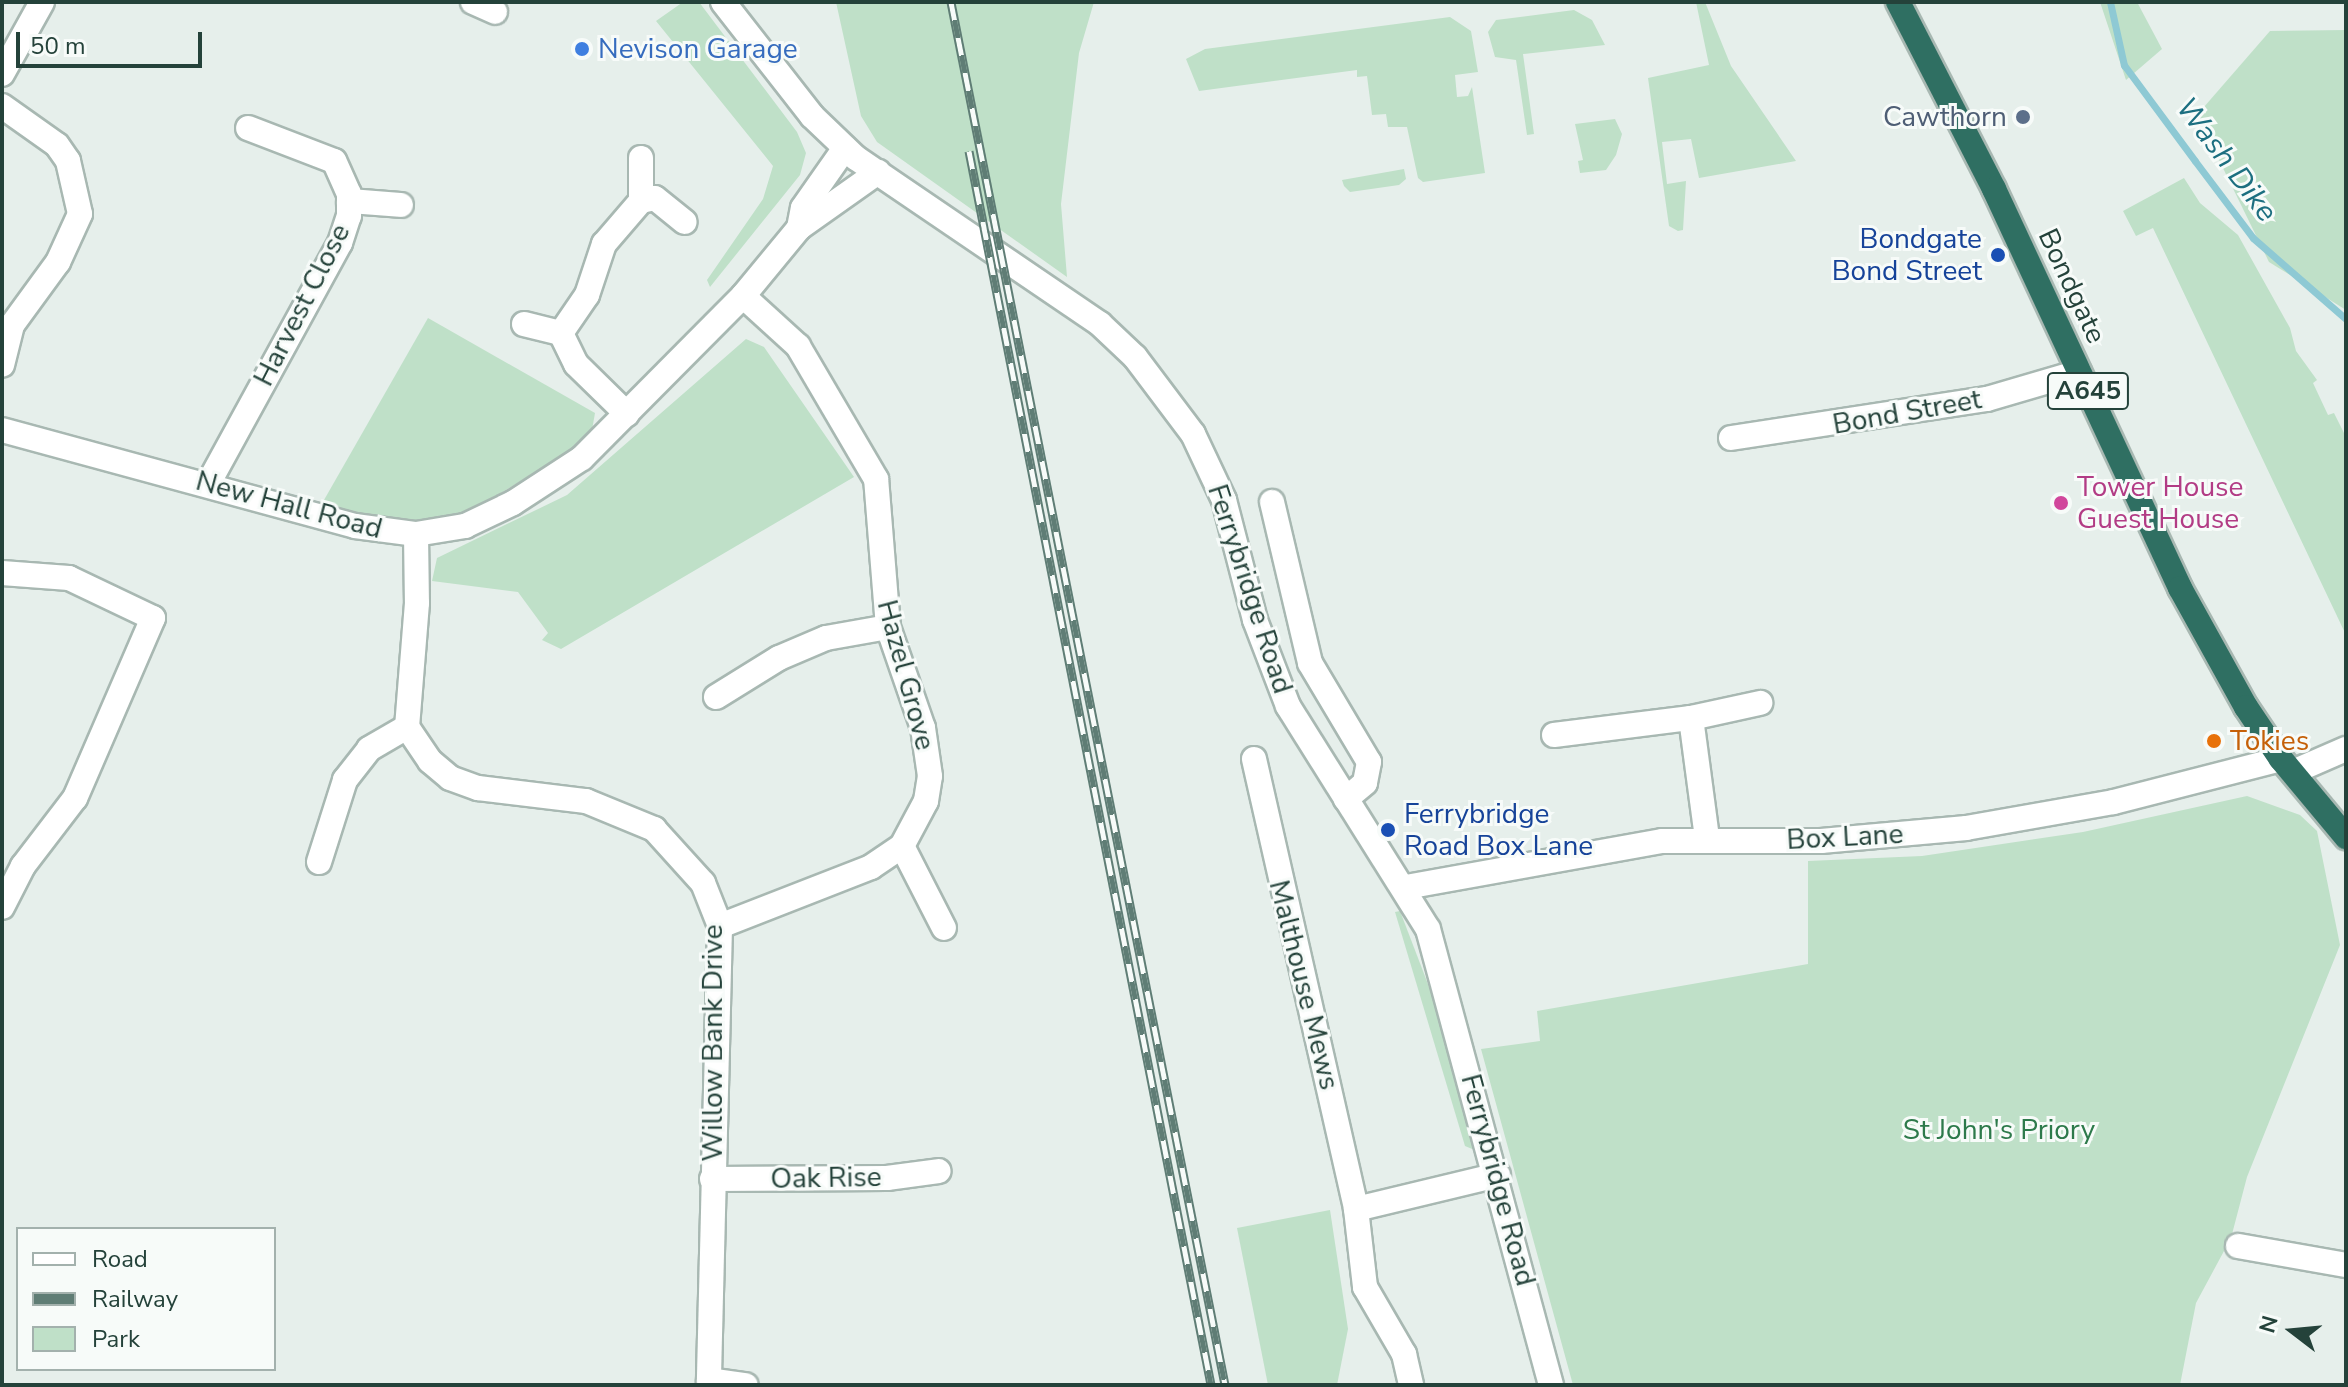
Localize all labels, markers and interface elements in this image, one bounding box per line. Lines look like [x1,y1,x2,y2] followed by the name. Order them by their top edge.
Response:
[20,16,206,66] scale bar
[30,30,86,62] text: 50 m
[598,32,798,66] place label: Nevison Garage
[573,40,591,58] marker: Nevison Garage
[2168,91,2284,229] water label: Wash Dike
[1883,100,2007,134] place label: Cawthorn
[2014,108,2032,126] marker: Cawthorn
[247,218,357,392] street label: Harvest Close
[1832,222,1982,288] place label: Bondgate Bond Street
[2031,223,2113,349] street label: Bondgate
[1989,246,2007,264] marker: Bondgate Bond Street
[2046,369,2130,413] road number: A645
[1830,382,1984,442] street label: Bond Street
[192,464,386,546] street label: New Hall Road
[2077,470,2243,536] place label: Tower House Guest House
[1200,480,1300,698] street label: Ferrybridge Road
[2052,494,2070,512] marker: Tower House Guest House
[870,596,942,754] street label: Hazel Grove
[2230,724,2309,758] place label: Tokies
[2205,732,2223,750] marker: Tokies
[1404,797,1593,863] place label: Ferrybridge Road Box Lane
[1786,817,1904,857] street label: Box Lane
[1379,821,1397,839] marker: Ferrybridge Road Box Lane
[1262,877,1346,1093] street label: Malthouse Mews
[696,924,730,1162] street label: Willow Bank Drive
[1454,1070,1542,1290] street label: Ferrybridge Road
[1903,1113,2095,1147] park label: St John's Priory
[770,1160,882,1196] street label: Oak Rise
[16,1227,276,1371] legend
[92,1243,148,1275] text: Road
[92,1283,178,1315] text: Railway
[2252,1291,2332,1371] north arrow
[2252,1312,2286,1336] text: N
[92,1323,140,1355] text: Park

